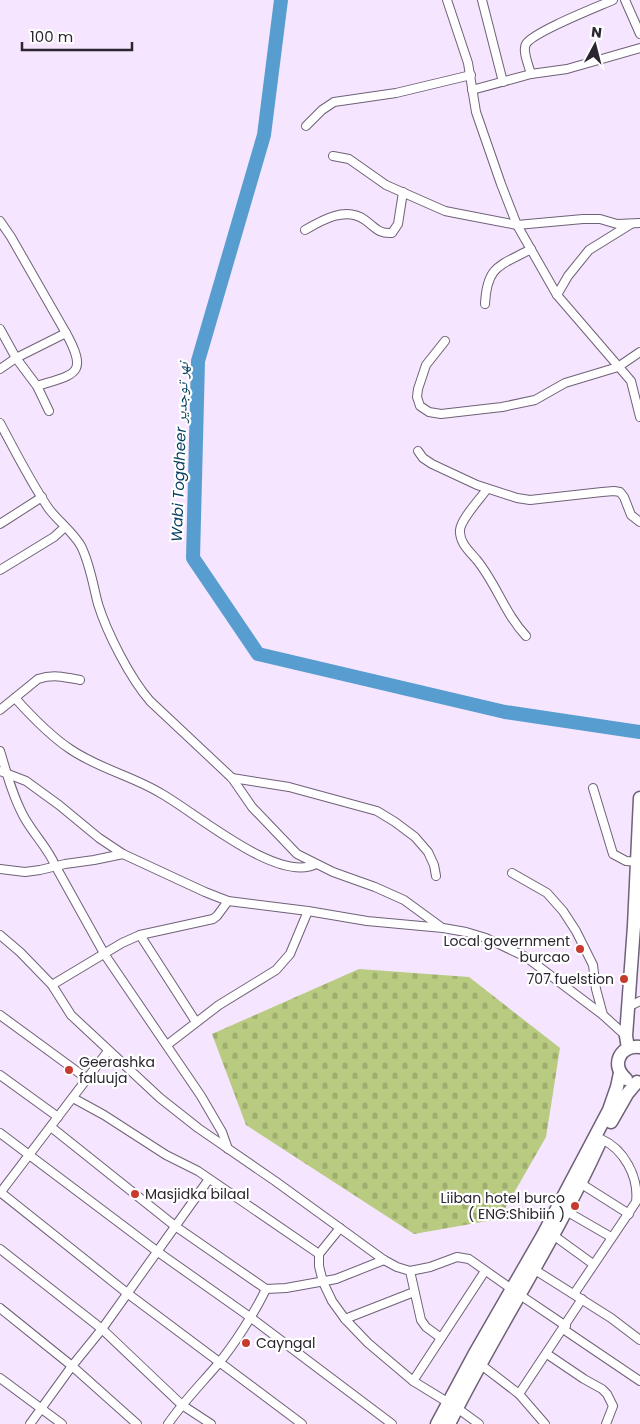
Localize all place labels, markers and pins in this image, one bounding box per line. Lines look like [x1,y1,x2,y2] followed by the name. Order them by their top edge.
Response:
[444,931,570,967] place label: Local government burcao
[574,943,586,955] marker: Local government burcao
[527,969,614,989] place label: 707 fuelstion
[618,973,630,985] marker: 707 fuelstion
[79,1052,155,1088] place label: Geerashka faluuja
[63,1064,75,1076] marker: Geerashka faluuja
[145,1184,249,1204] place label: Masjidka bilaal
[129,1188,141,1200] marker: Masjidka bilaal
[440,1188,565,1224] place label: Liiban hotel burco ( ENG:Shibiin )
[569,1200,581,1212] marker: Liiban hotel burco ( ENG:Shibiin )
[256,1333,316,1353] place label: Cayngal
[240,1337,252,1349] marker: Cayngal

